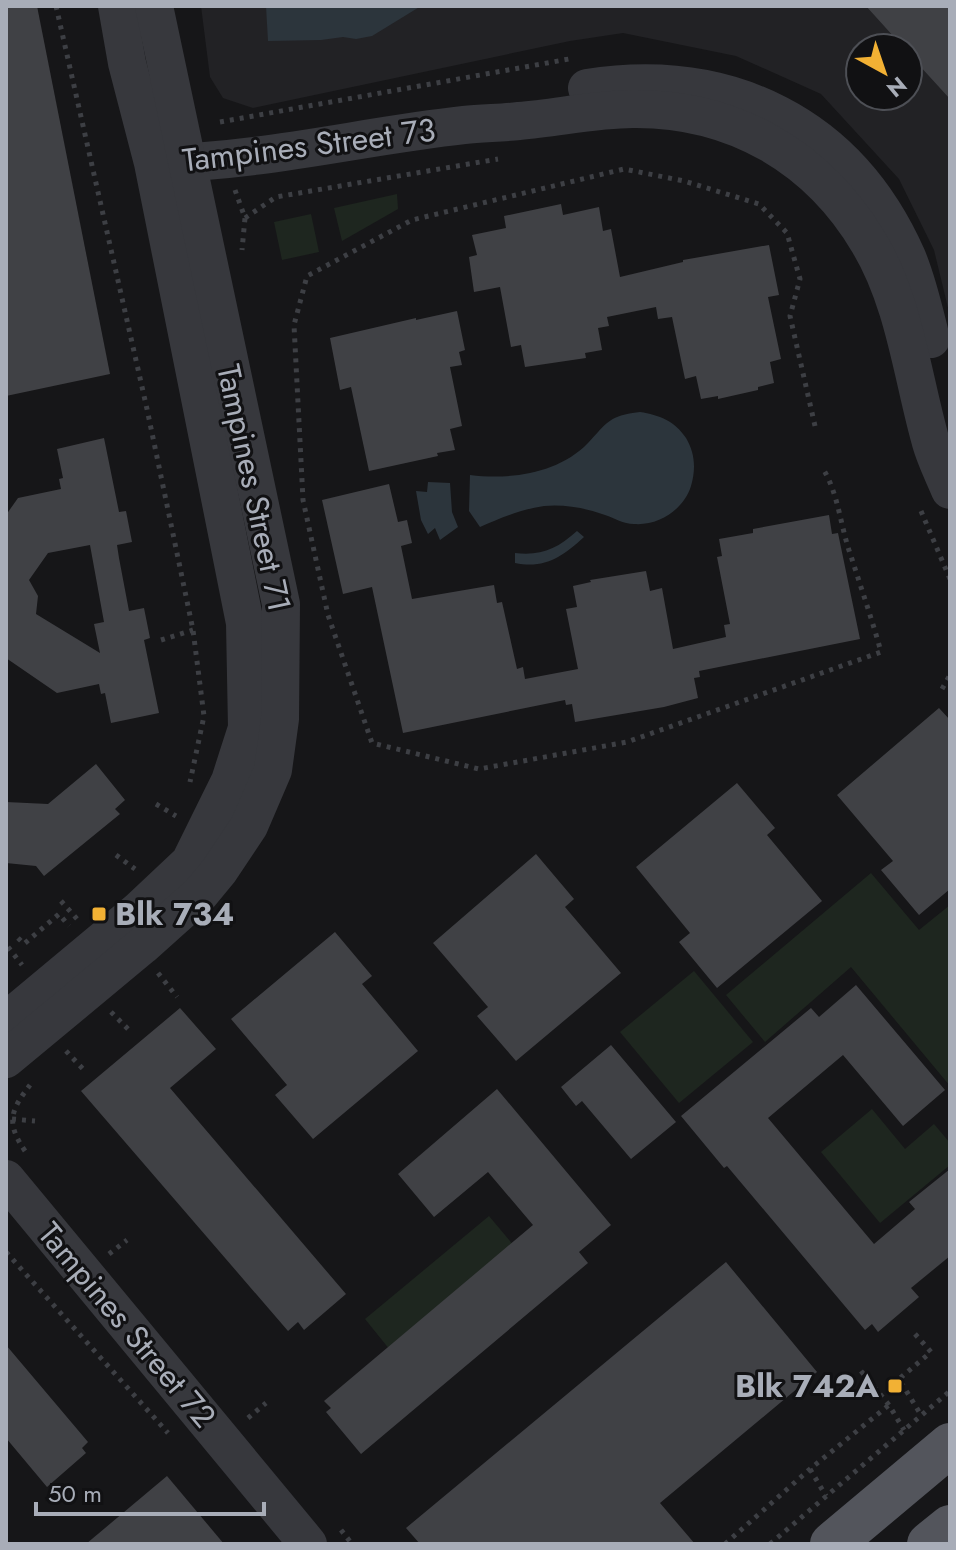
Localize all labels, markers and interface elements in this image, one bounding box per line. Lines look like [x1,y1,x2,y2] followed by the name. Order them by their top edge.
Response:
[844,32,924,112] north arrow
[880,69,914,105] text: N
[180,107,438,183] street label: Tampines Street 73
[205,360,303,616] street label: Tampines Street 71
[115,891,234,937] place label: Blk 734
[90,905,108,923] marker: Blk 734
[27,1212,227,1438] street label: Tampines Street 72
[735,1363,879,1409] place label: Blk 742A
[886,1377,904,1395] marker: Blk 742A
[36,1466,264,1516] scale bar
[48,1476,102,1511] text: 50 m

